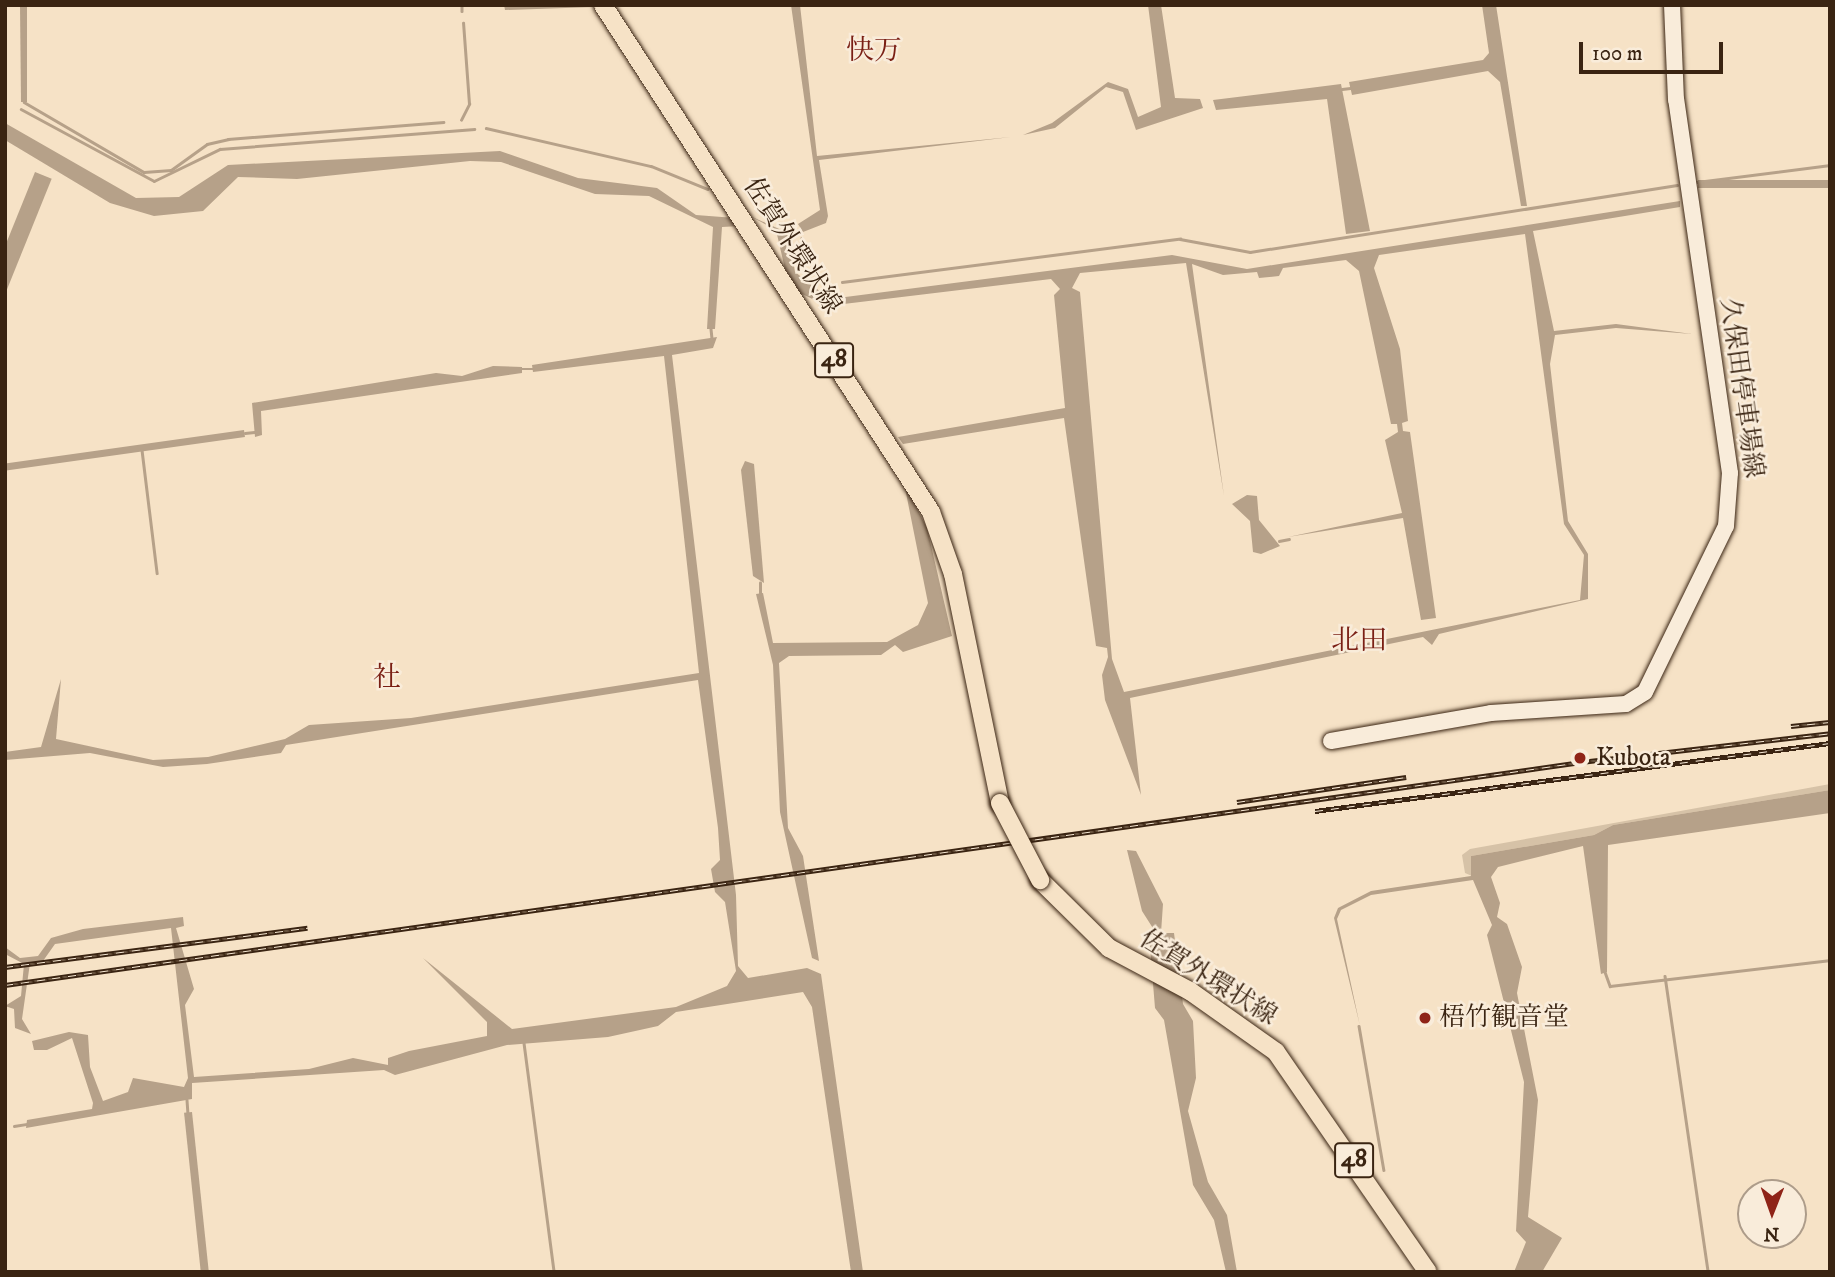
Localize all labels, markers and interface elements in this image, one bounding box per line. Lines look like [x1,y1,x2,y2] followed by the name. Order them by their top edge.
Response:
[1583,28,1727,72] scale bar
[846,34,902,68] district label: 快万
[1592,41,1643,67] text: 100 m
[736,172,848,320] street label: 佐賀外環状線
[1713,296,1769,480] street label: 久保田停車場線
[813,340,855,380] road number: 48
[1331,624,1387,658] district label: 北田
[373,661,401,695] district label: 社
[1596,742,1671,774] place label: Kubota
[1570,748,1590,768] marker: Kubota
[1134,923,1282,1033] street label: 佐賀外環状線
[1439,1002,1569,1034] place label: 梧竹観音堂
[1417,1010,1433,1026] marker: 梧竹観音堂
[1333,1140,1375,1180] road number: 48
[1737,1179,1807,1249] north arrow
[1764,1222,1780,1245] text: N

